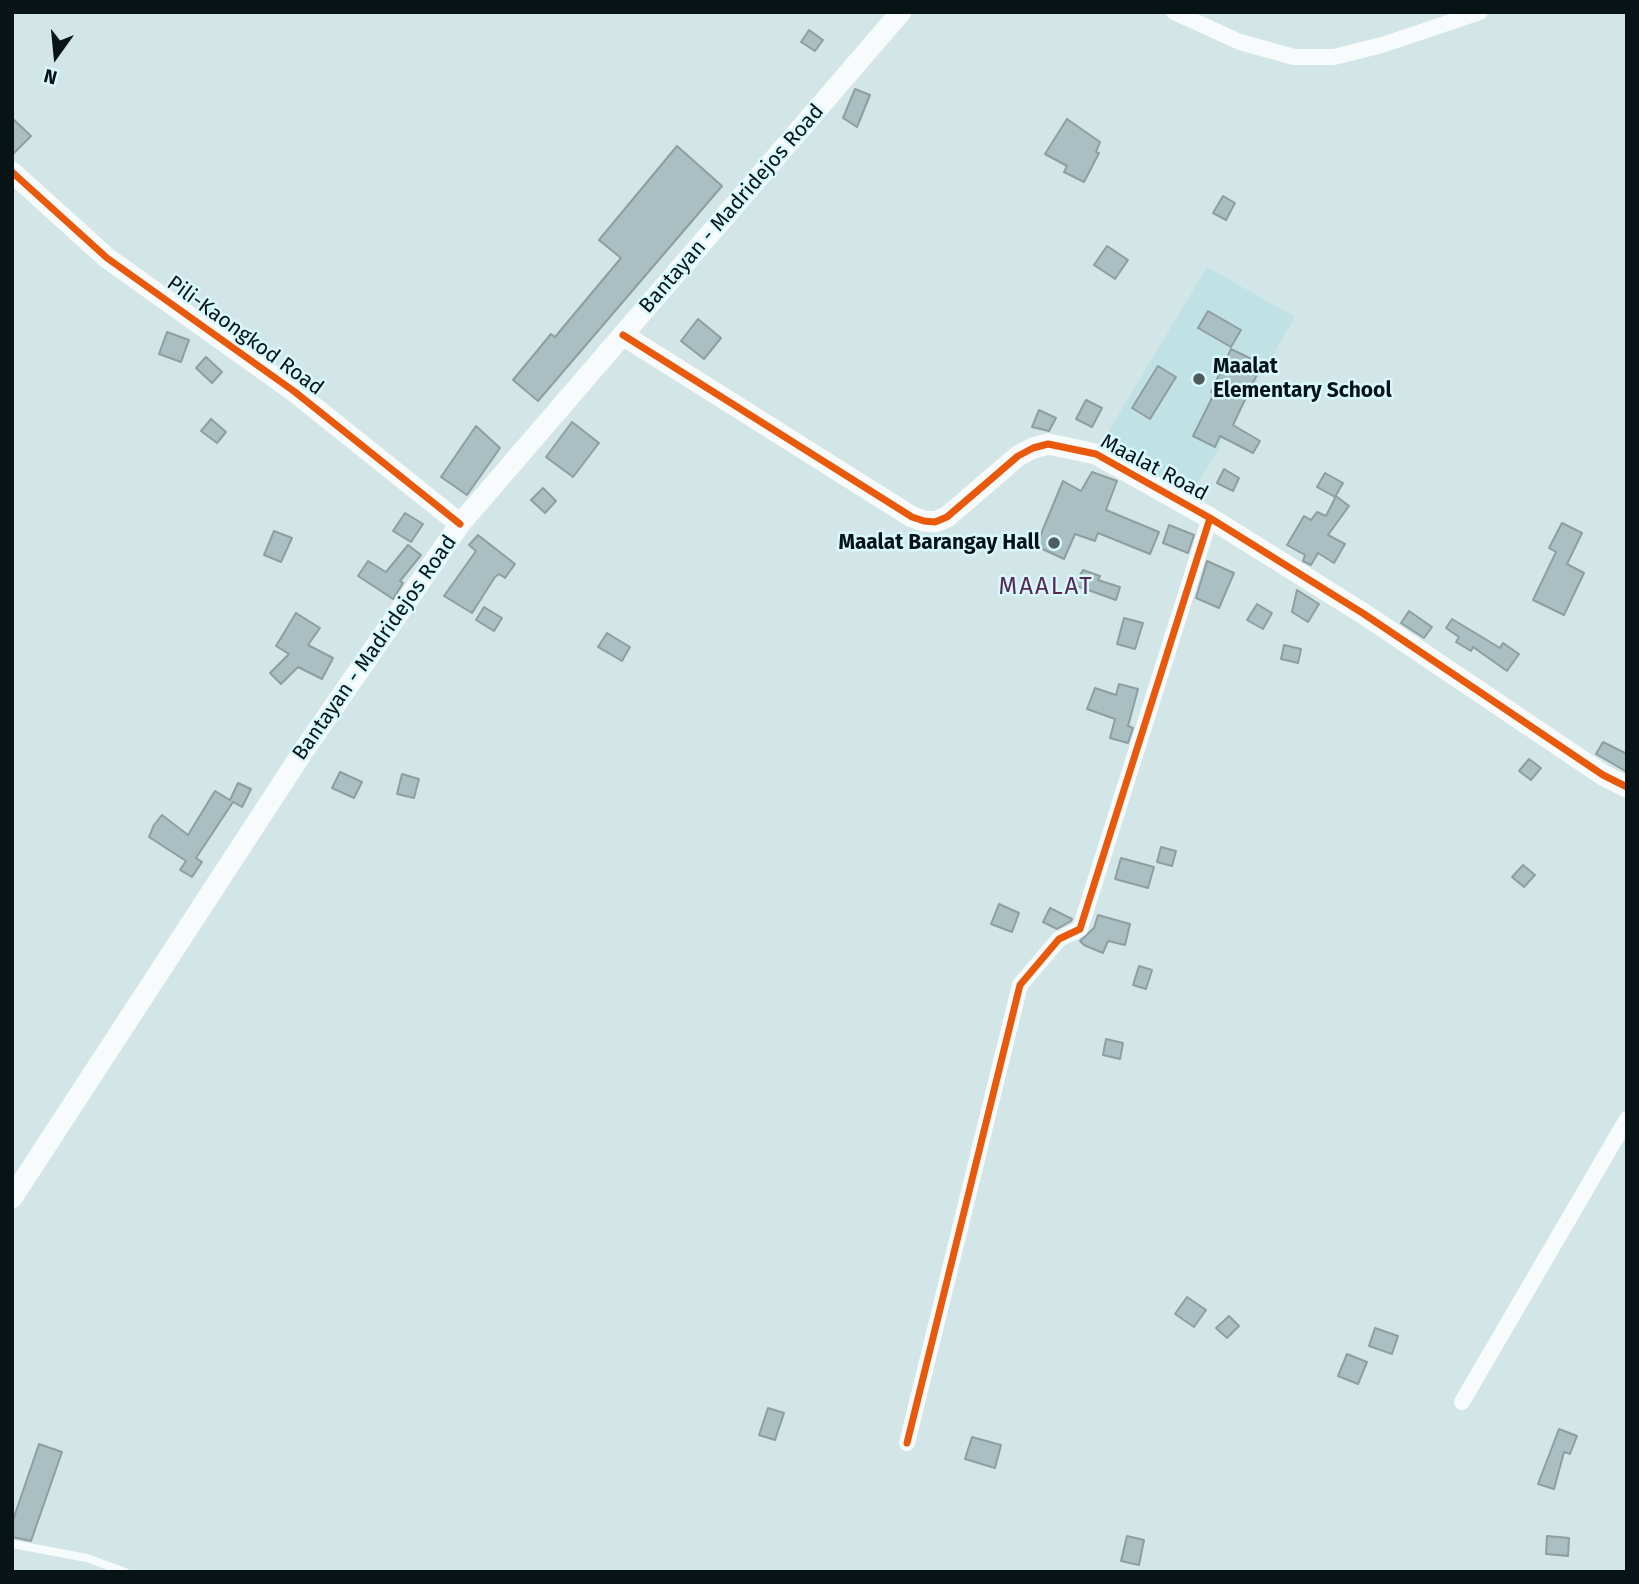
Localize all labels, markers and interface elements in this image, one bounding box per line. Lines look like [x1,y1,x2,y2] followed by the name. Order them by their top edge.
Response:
[21,21,91,91] north arrow
[41,64,60,90] text: N
[634,99,830,319] street label: Bantayan - Madridejos Road
[162,271,328,401] street label: Pili-Kaongkod Road
[1213,354,1392,404] place label: Maalat Elementary School
[1191,371,1207,387] marker: Maalat Elementary School
[1096,429,1212,507] street label: Maalat Road
[838,530,1040,556] place label: Maalat Barangay Hall
[288,531,462,765] street label: Bantayan - Madridejos Road
[1046,535,1062,551] marker: Maalat Barangay Hall
[999,573,1093,601] district label: MAALAT

